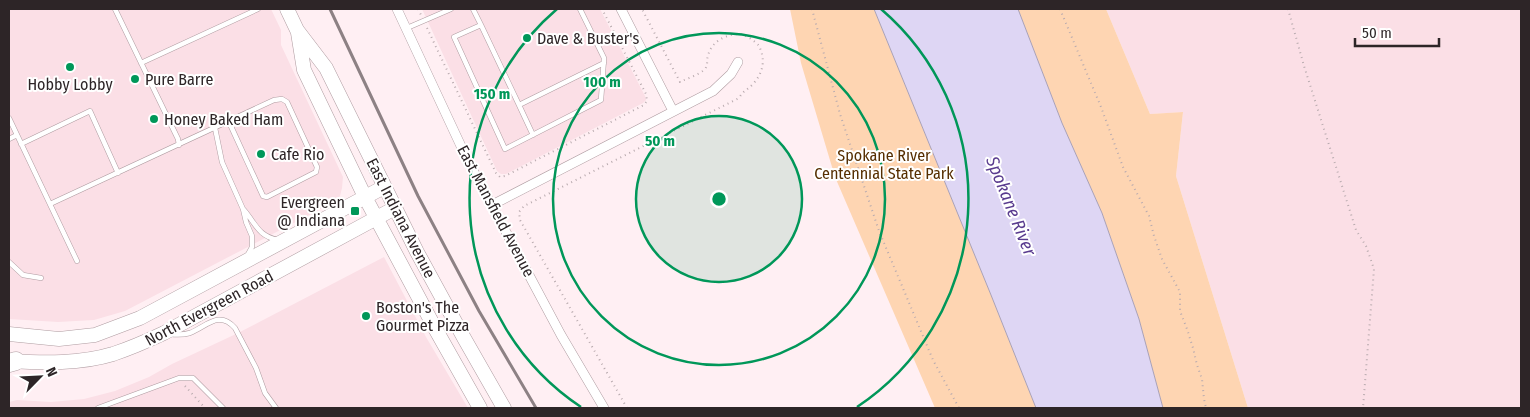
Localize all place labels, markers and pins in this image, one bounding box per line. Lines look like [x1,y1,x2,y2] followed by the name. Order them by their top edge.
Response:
[537,29,639,48] place label: Dave & Buster's
[521,32,533,44] marker: Dave & Buster's
[64,61,76,73] marker: Hobby Lobby
[145,70,213,89] place label: Pure Barre
[129,73,141,85] marker: Pure Barre
[27,75,113,94] place label: Hobby Lobby
[164,110,283,129] place label: Honey Baked Ham
[148,113,160,125] marker: Honey Baked Ham
[271,145,324,164] place label: Cafe Rio
[255,148,267,160] marker: Cafe Rio
[710,190,728,208] centre of rings
[277,193,345,230] place label: Evergreen @ Indiana
[349,205,361,217] marker: Evergreen @ Indiana
[376,298,470,335] place label: Boston's The Gourmet Pizza
[360,310,372,322] marker: Boston's The Gourmet Pizza

